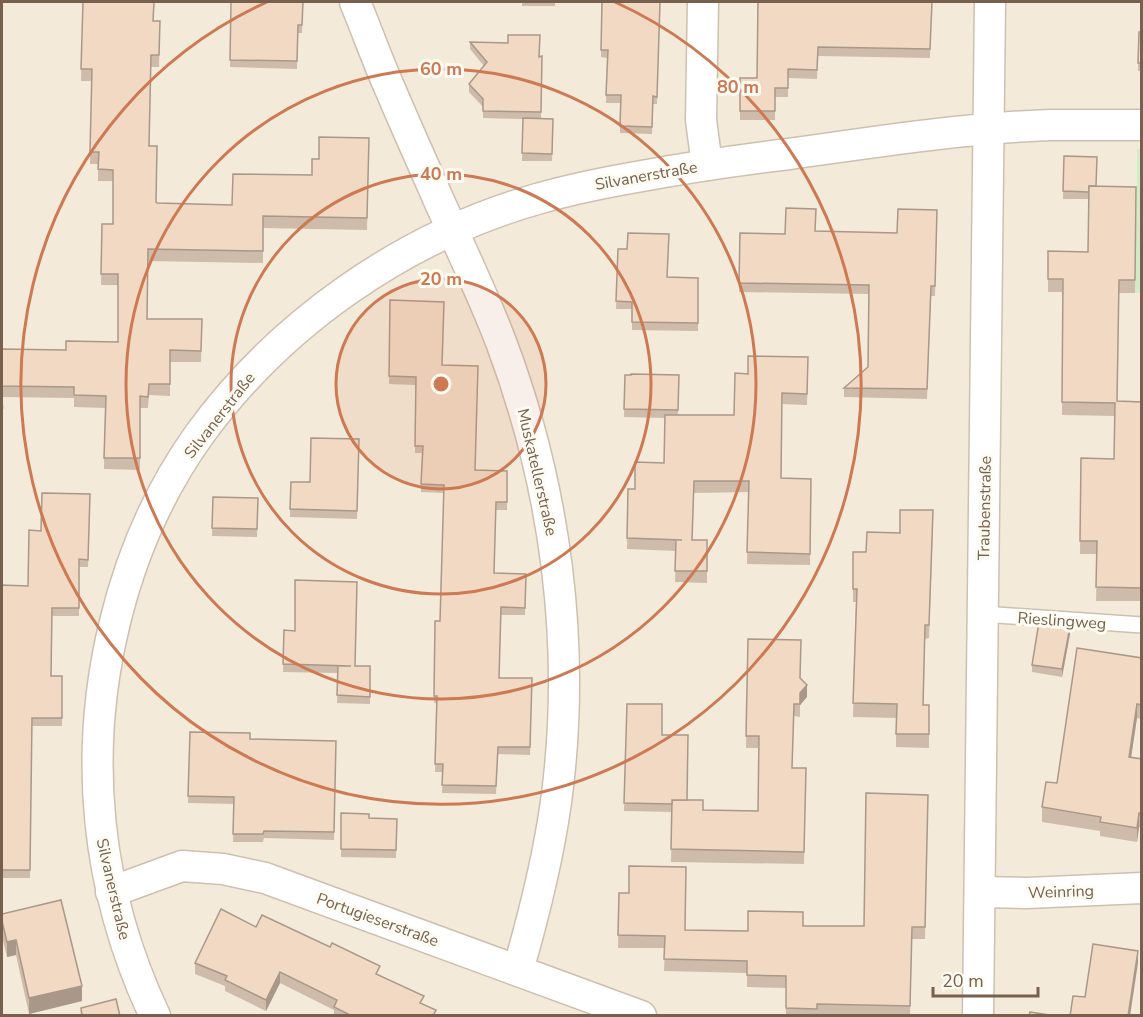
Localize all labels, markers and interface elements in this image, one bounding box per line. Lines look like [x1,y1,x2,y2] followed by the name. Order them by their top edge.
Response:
[420,57,462,81] text: 60 m
[717,75,759,99] text: 80 m
[593,156,699,196] street label: Silvanerstraße
[420,162,462,186] text: 40 m
[420,267,462,291] text: 20 m
[179,368,260,463] street label: Silvanerstraße
[431,374,451,394] centre of rings
[512,406,562,538] street label: Muskatellerstraße
[973,456,997,560] street label: Traubenstraße
[1017,607,1107,635] street label: Rieslingweg
[91,836,135,942] street label: Silvanerstraße
[1028,880,1094,904] street label: Weinring
[313,888,442,952] street label: Portugieserstraße
[933,960,1038,998] scale bar
[942,969,984,993] text: 20 m

